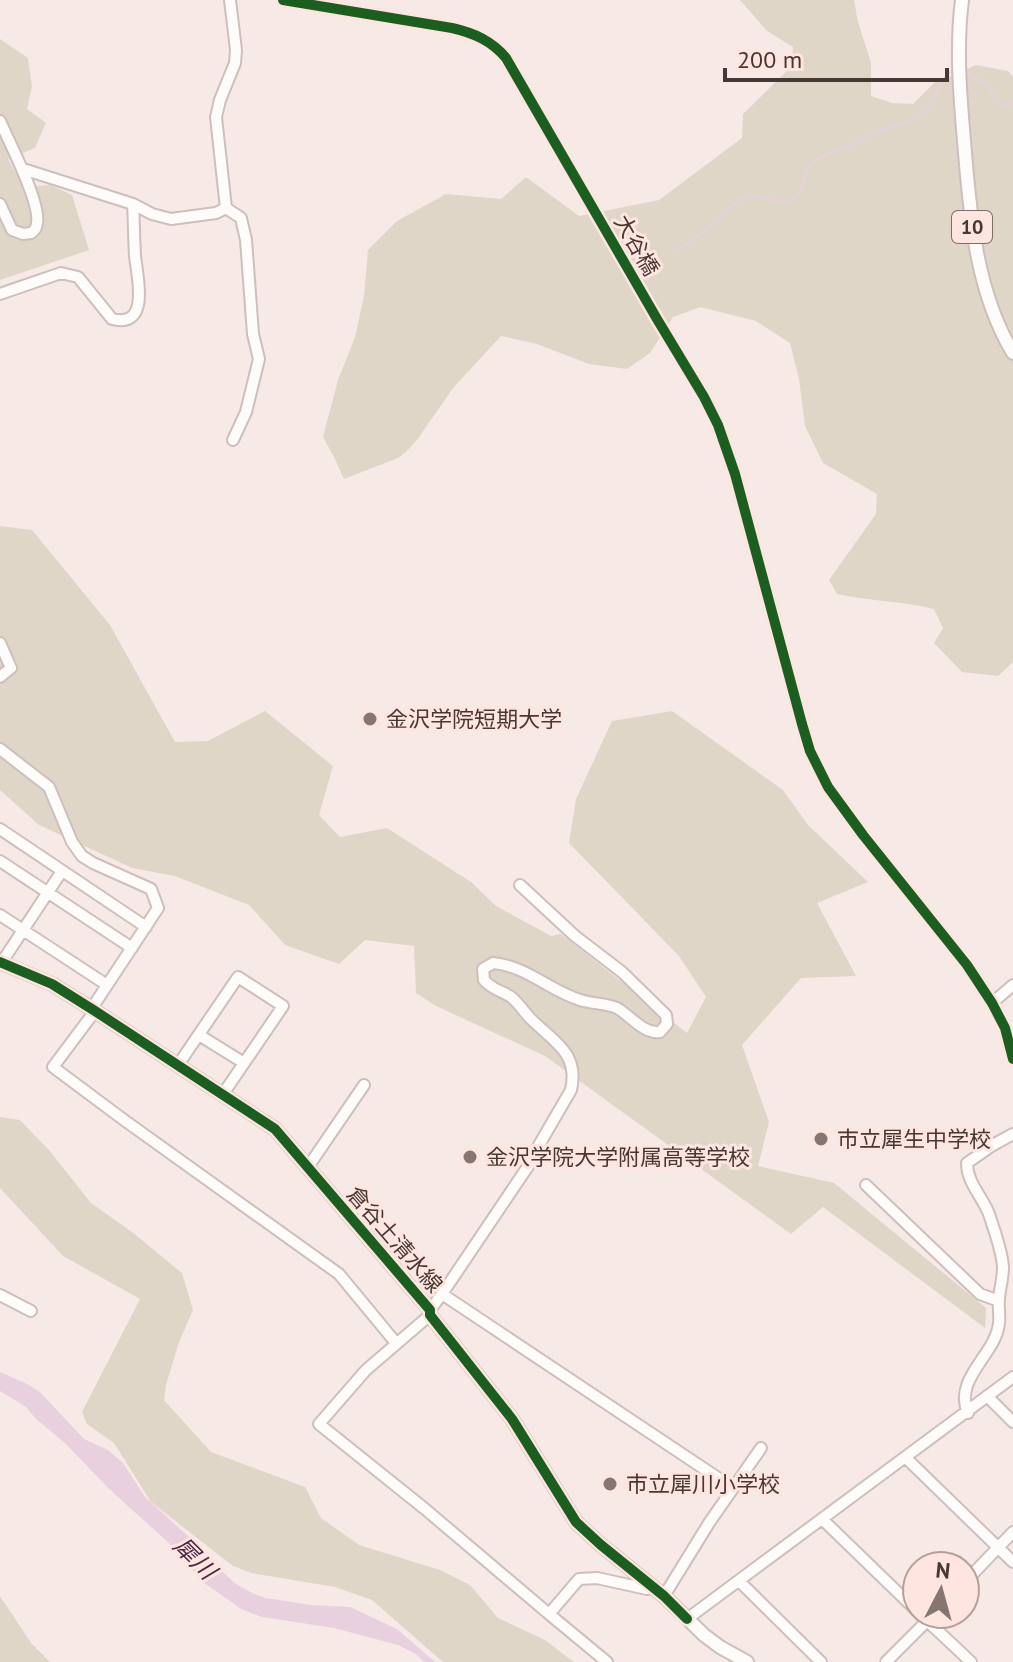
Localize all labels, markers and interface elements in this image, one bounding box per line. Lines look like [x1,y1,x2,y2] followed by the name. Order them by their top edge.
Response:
[725,32,947,82] scale bar
[737,44,802,75] text: 200 m
[608,209,666,281] street label: 大谷橋
[952,211,992,243] road number: 10
[386,705,562,733] place label: 金沢学院短期大学
[361,710,379,728] marker: 金沢学院短期大学
[837,1125,991,1153] place label: 市立犀生中学校
[812,1130,830,1148] marker: 市立犀生中学校
[486,1143,750,1171] place label: 金沢学院大学附属高等学校
[461,1148,479,1166] marker: 金沢学院大学附属高等学校
[341,1180,449,1298] street label: 倉谷土清水線
[626,1470,780,1498] place label: 市立犀川小学校
[601,1475,619,1493] marker: 市立犀川小学校
[167,1530,225,1588] water label: 犀川
[901,1550,981,1630] north arrow
[934,1555,952,1585] text: N

